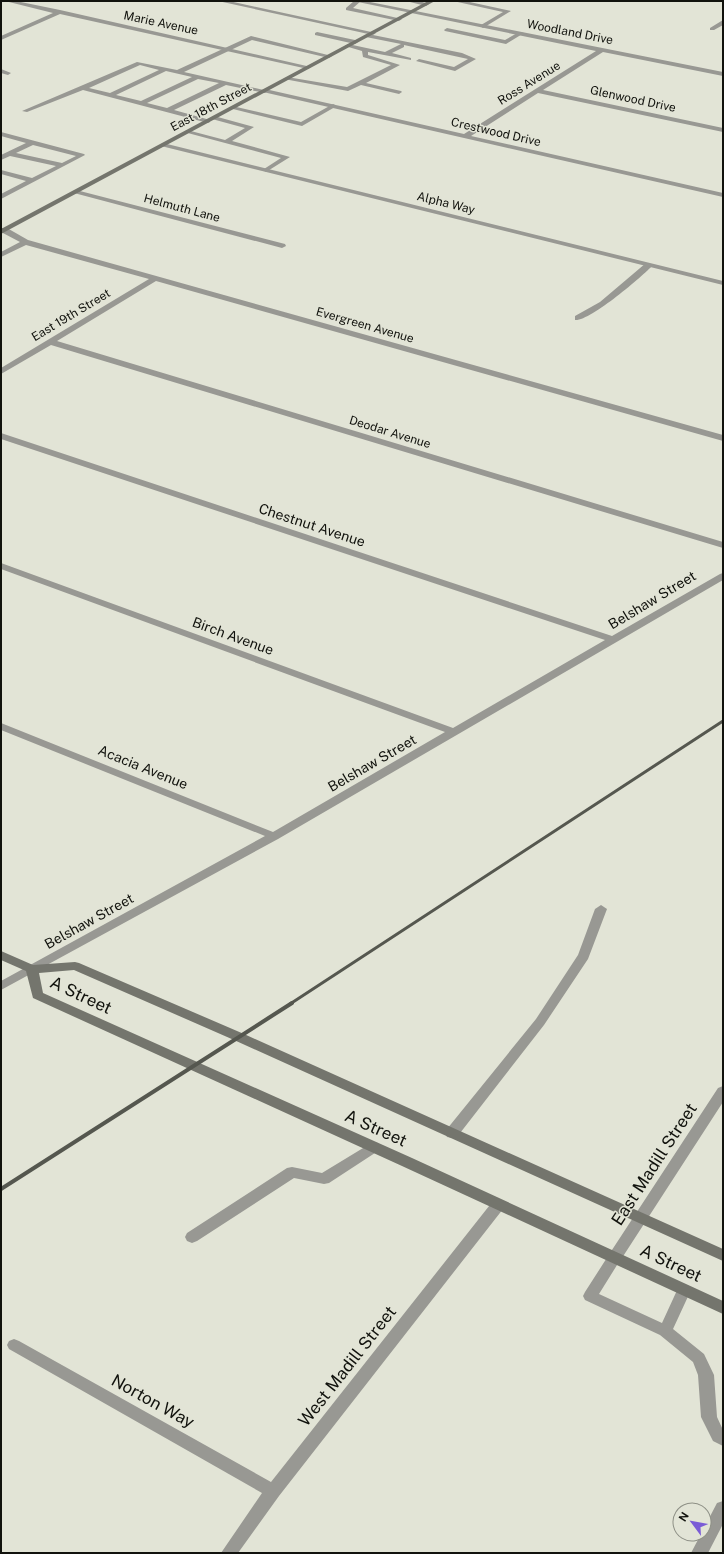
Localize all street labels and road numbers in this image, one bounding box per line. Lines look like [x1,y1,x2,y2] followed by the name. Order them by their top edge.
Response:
[122,8,200,38] street label: Marie Avenue
[526,17,615,47] street label: Woodland Drive
[495,58,563,108] street label: Ross Avenue
[168,80,254,134] street label: East 18th Street
[589,83,677,115] street label: Glenwood Drive
[450,115,542,149] street label: Crestwood Drive
[416,189,477,217] street label: Alpha Way
[142,191,222,225] street label: Helmuth Lane
[29,286,113,344] street label: East 19th Street
[314,304,416,346] street label: Evergreen Avenue
[348,413,433,451] street label: Deodar Avenue
[257,500,367,550] street label: Chestnut Avenue
[605,568,699,632] street label: Belshaw Street
[190,614,276,658] street label: Birch Avenue
[325,731,419,795] street label: Belshaw Street
[96,742,190,792] street label: Acacia Avenue
[42,890,136,952] street label: Belshaw Street
[47,972,115,1018] street label: A Street
[607,1099,701,1229] street label: East Madill Street
[342,1105,410,1151] street label: A Street
[637,1240,705,1286] street label: A Street
[294,1302,400,1430] street label: West Madill Street
[108,1370,198,1432] street label: Norton Way

